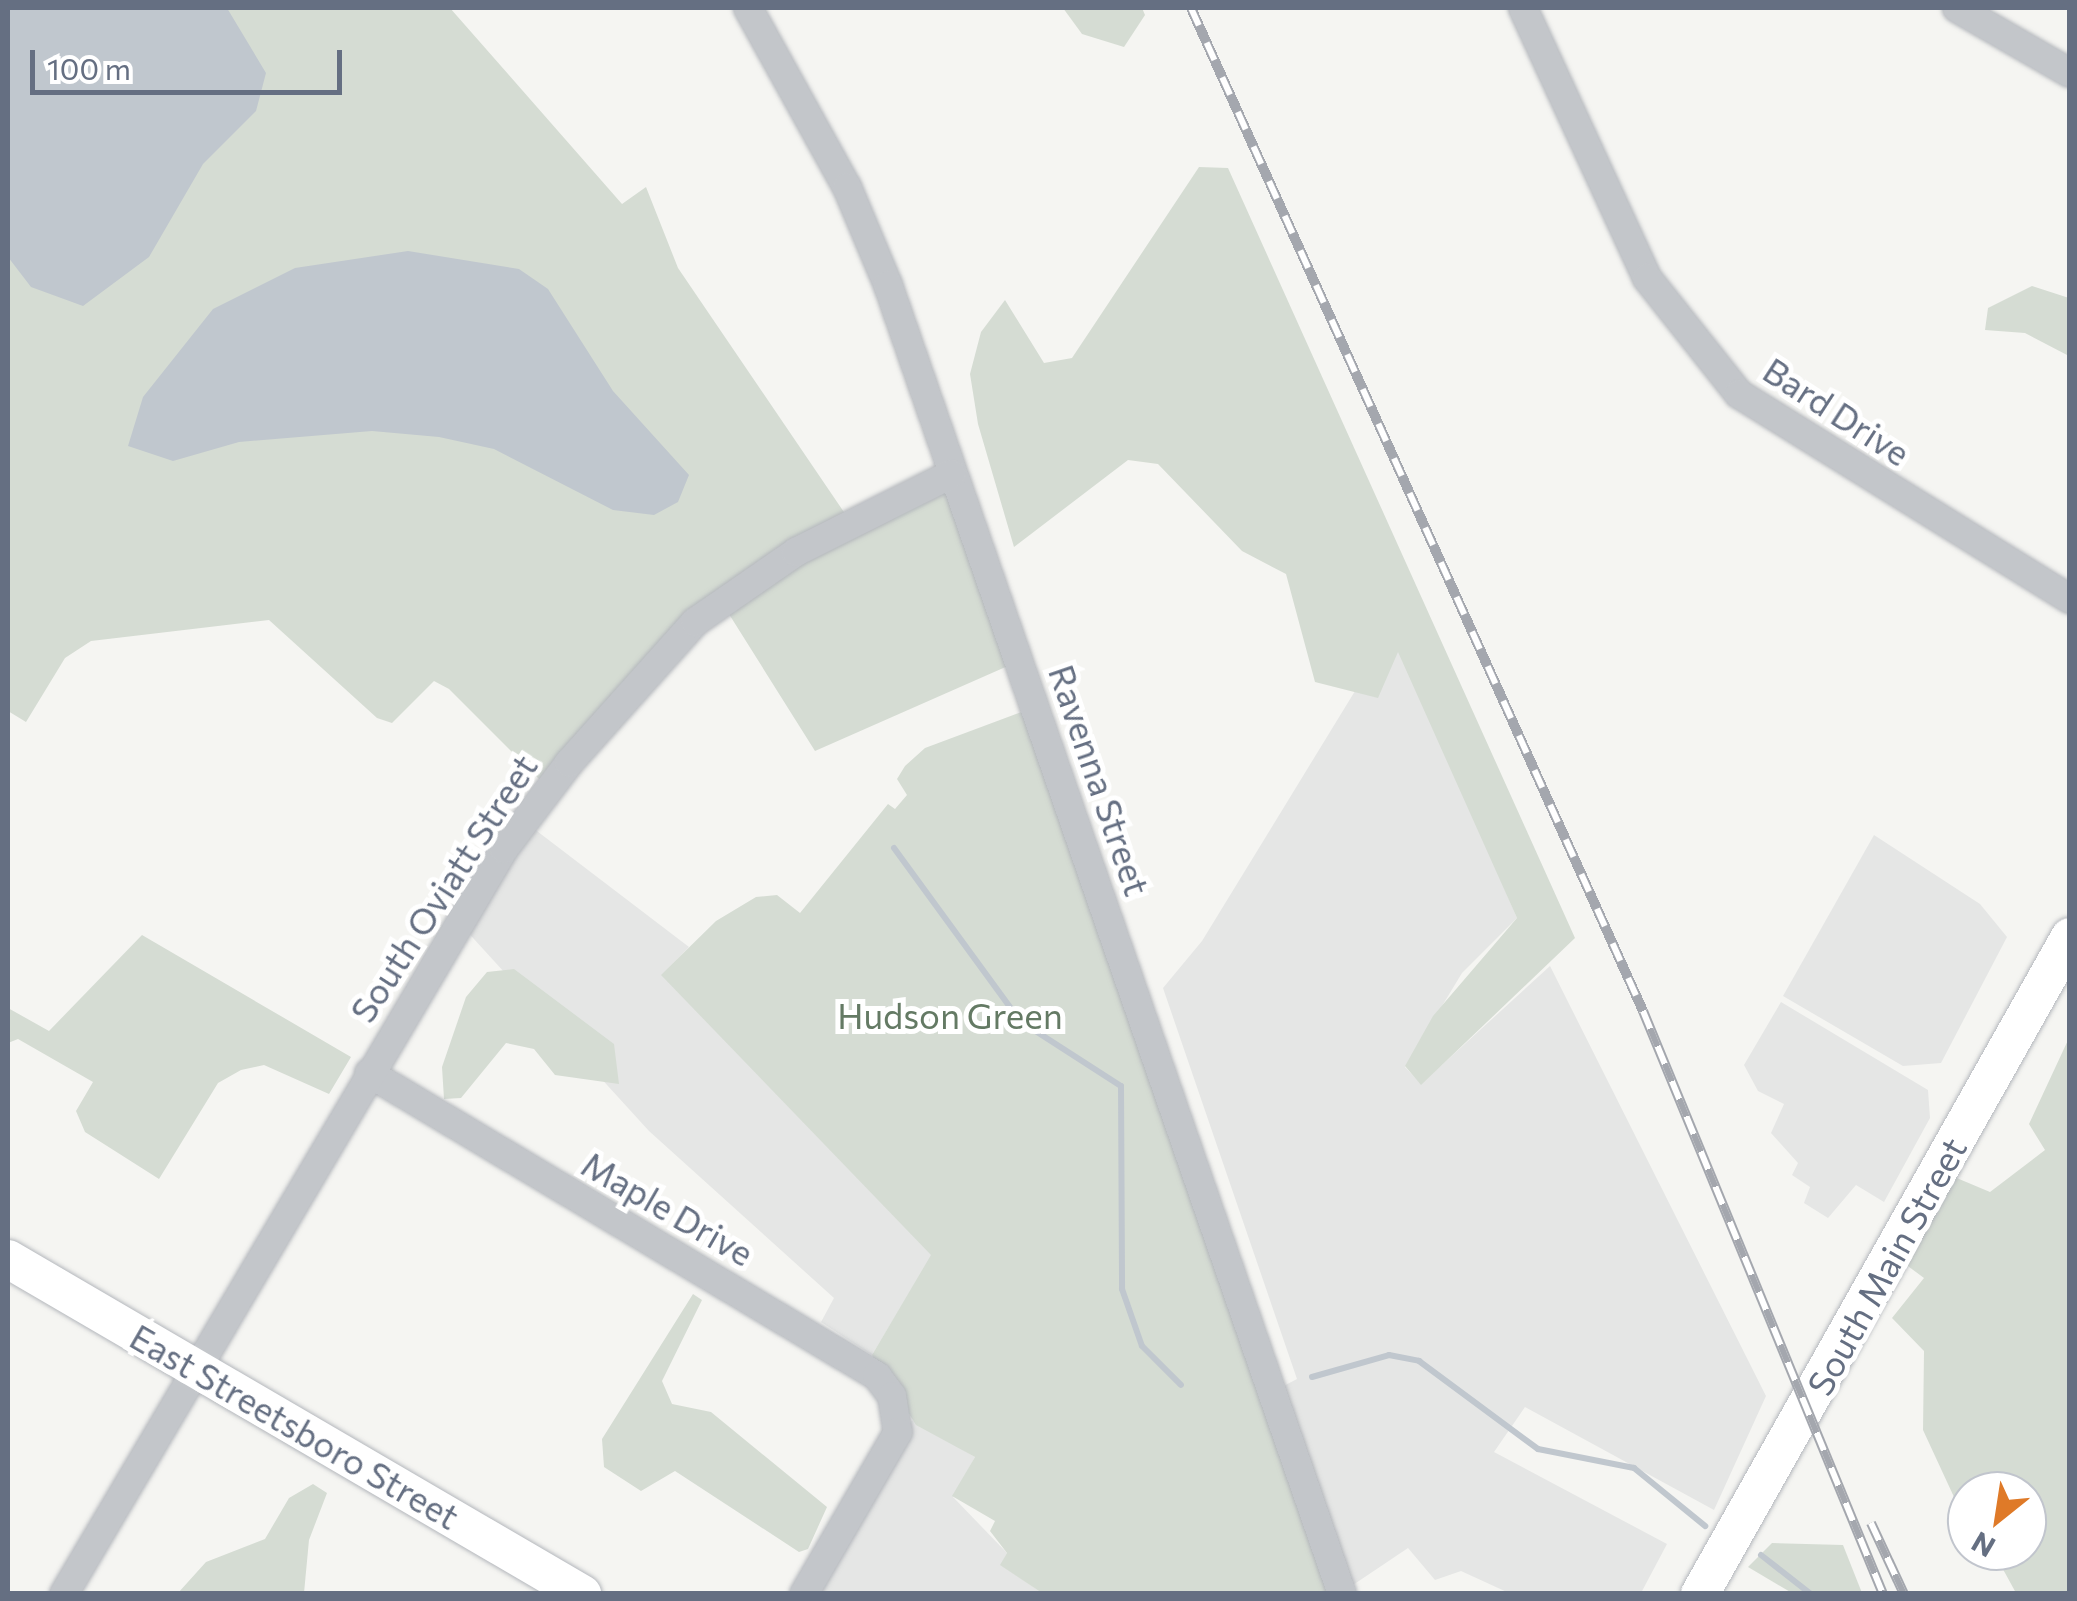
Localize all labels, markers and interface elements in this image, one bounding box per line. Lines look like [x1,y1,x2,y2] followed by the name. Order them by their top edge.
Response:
[35,30,348,92] scale bar
[47,49,131,86] text: 100 m
[1756,348,1918,474] street label: Bard Drive
[1041,659,1159,901] street label: Ravenna Street
[341,746,545,1030] street label: South Oviatt Street
[837,994,1063,1036] park label: Hudson Green
[1798,1130,1974,1402] street label: South Main Street
[575,1142,761,1274] street label: Maple Drive
[123,1315,467,1537] street label: East Streetsboro Street
[1947,1471,2047,1571] north arrow
[1965,1525,2001,1565] text: N

